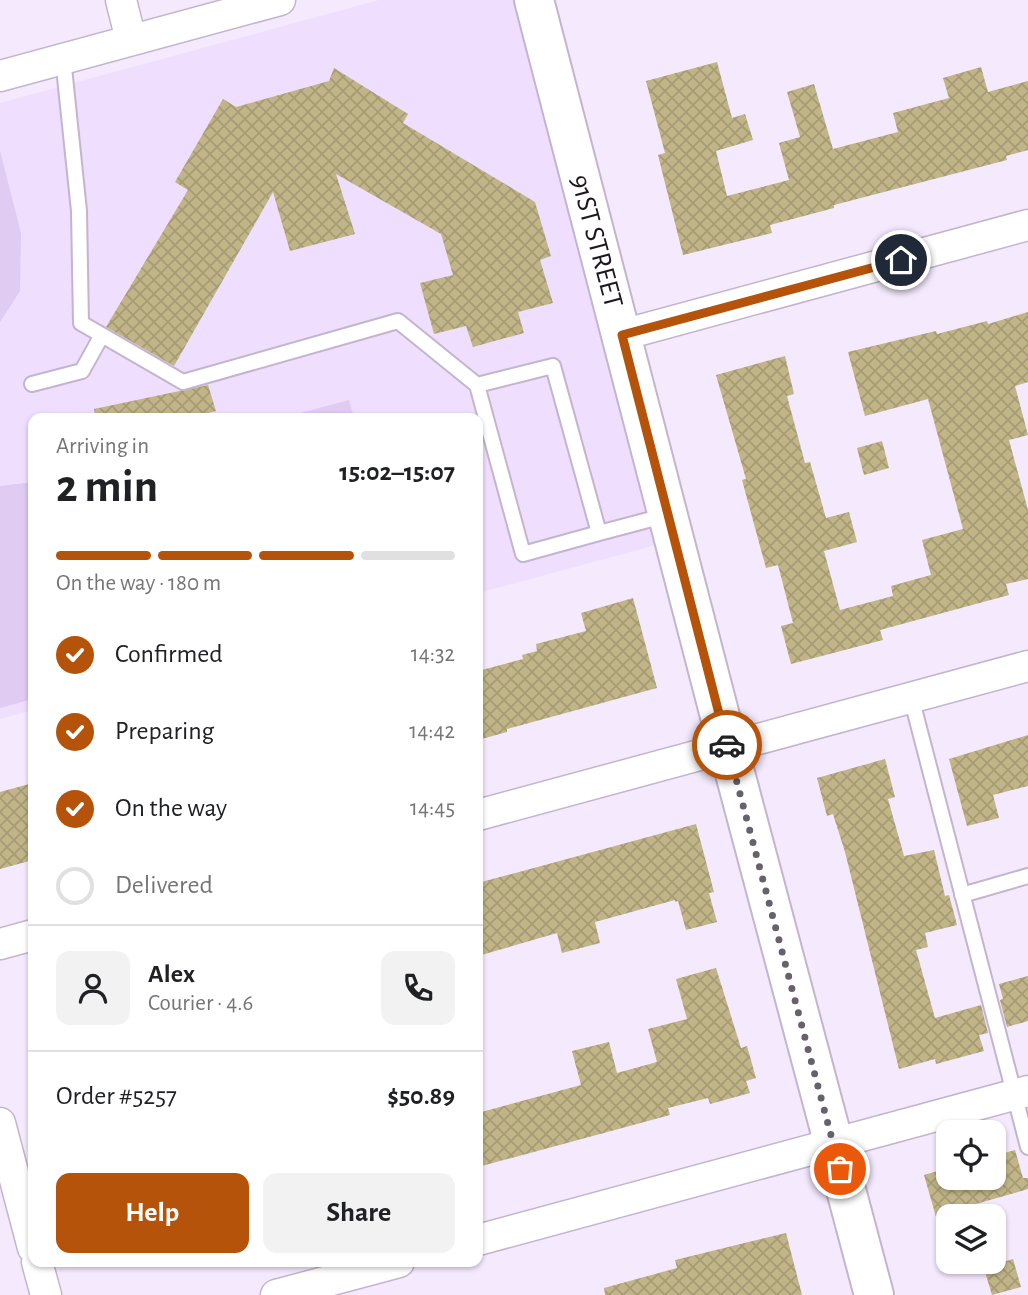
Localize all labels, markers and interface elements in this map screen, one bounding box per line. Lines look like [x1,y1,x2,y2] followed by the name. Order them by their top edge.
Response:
[565,172,627,311] street label: 91ST STREET
[871,230,931,290] pin
[882,241,920,279] icon: home
[56,435,149,458] text: Arriving in
[339,459,455,485] text: 15:02–15:07
[56,464,158,510] text: 2 min
[56,572,221,595] text: On the way · 180 m
[56,636,94,674] icon: check
[115,641,223,667] text: Confirmed
[411,643,455,666] text: 14:32
[692,710,762,780] courier
[56,713,94,751] icon: check
[115,718,214,744] text: Preparing
[409,720,455,743] text: 14:42
[708,726,746,764] icon: car
[56,790,94,828] icon: check
[115,795,227,821] text: On the way
[410,797,455,820] text: 14:45
[115,872,213,898] text: Delivered
[56,951,130,1025] button: person
[381,951,455,1025] button: phone
[148,961,195,987] text: Alex
[148,992,253,1015] text: Courier · 4.6
[56,1083,177,1109] text: Order #5257
[387,1083,455,1109] text: $50.89
[936,1120,1006,1274] map controls
[936,1120,1006,1190] button: locate
[810,1139,870,1199] pin
[821,1150,859,1188] icon: bag
[56,1173,249,1253] button: Help
[263,1173,455,1253] button: Share
[936,1204,1006,1274] button: layers

